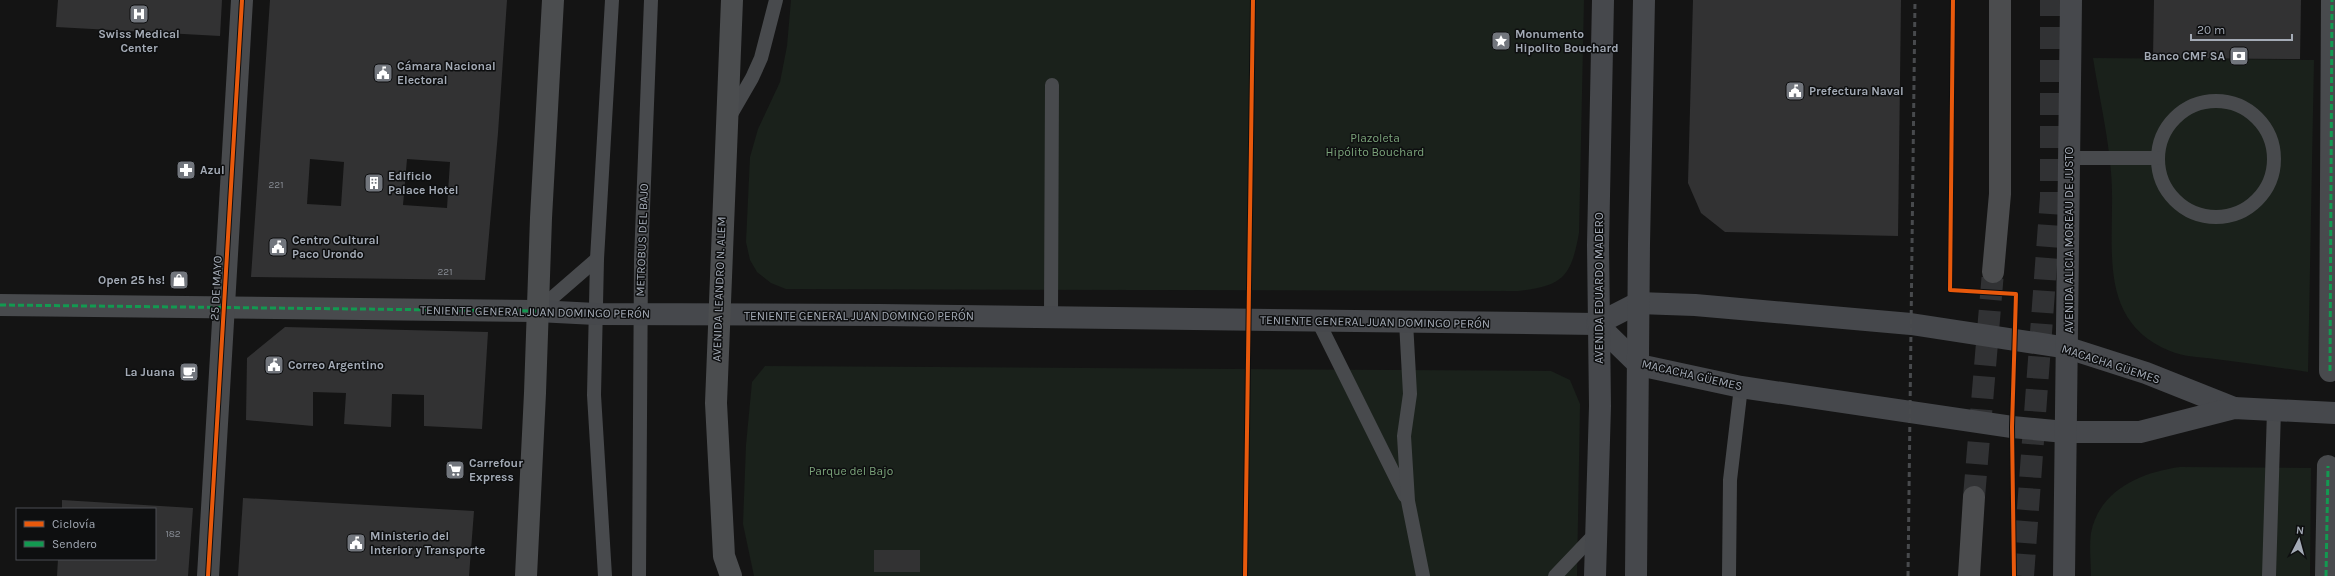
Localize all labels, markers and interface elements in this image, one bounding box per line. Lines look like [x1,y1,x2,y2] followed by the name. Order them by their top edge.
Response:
[128,3,150,25] hospital icon: Swiss Medical Center
[2191,16,2292,42] scale bar
[2197,23,2225,37] text: 20 m
[98,27,180,55] place label: Swiss Medical Center
[1515,27,1619,55] place label: Monumento Hipolito Bouchard
[1490,30,1512,52] place icon: Monumento Hipolito Bouchard
[2228,45,2250,67] bank icon: Banco CMF SA
[2144,49,2225,63] place label: Banco CMF SA
[397,59,496,87] place label: Cámara Nacional Electoral
[372,62,394,84] public building icon: Cámara Nacional Electoral
[1784,80,1806,102] public building icon: Prefectura Naval
[1809,84,1904,98] place label: Prefectura Naval
[1326,131,1424,159] park label: Plazoleta Hipólito Bouchard
[2062,147,2076,333] street label: AVENIDA ALICIA MOREAU DE JUSTO
[175,159,197,181] pharmacy icon: Azul
[200,163,225,177] place label: Azul
[388,169,458,197] place label: Edificio Palace Hotel
[363,172,385,194] building icon: Edificio Palace Hotel
[269,179,283,191] house number: 221
[633,183,651,297] street label: METROBUS DEL BAJO
[1592,212,1606,364] street label: AVENIDA EDUARDO MADERO
[709,216,729,362] street label: AVENIDA LEANDRO N. ALEM
[292,233,379,261] place label: Centro Cultural Paco Urondo
[267,236,289,258] public building icon: Centro Cultural Paco Urondo
[207,255,225,321] street label: 25 DE MAYO
[438,266,452,278] house number: 221
[168,269,190,291] shop icon: Open 25 hs!
[98,273,165,287] place label: Open 25 hs!
[420,302,650,321] street label: TENIENTE GENERAL JUAN DOMINGO PERÓN
[744,308,974,323] street label: TENIENTE GENERAL JUAN DOMINGO PERÓN
[1260,312,1490,331] street label: TENIENTE GENERAL JUAN DOMINGO PERÓN
[2060,341,2162,387] street label: MACACHA GÜEMES
[263,354,285,376] public building icon: Correo Argentino
[1640,357,1744,393] street label: MACACHA GÜEMES
[288,358,384,372] place label: Correo Argentino
[178,361,200,383] cafe icon: La Juana
[125,365,175,379] place label: La Juana
[469,456,523,484] place label: Carrefour Express
[444,459,466,481] supermarket icon: Carrefour Express
[809,464,893,478] park label: Parque del Bajo
[16,508,156,560] legend
[52,517,95,531] text: Ciclovía
[2279,520,2319,560] north arrow
[2295,524,2305,537] text: N
[165,528,181,540] house number: 182
[370,529,485,557] place label: Ministerio del Interior y Transporte
[345,532,367,554] public building icon: Ministerio del Interior y Transporte
[52,537,97,551] text: Sendero

